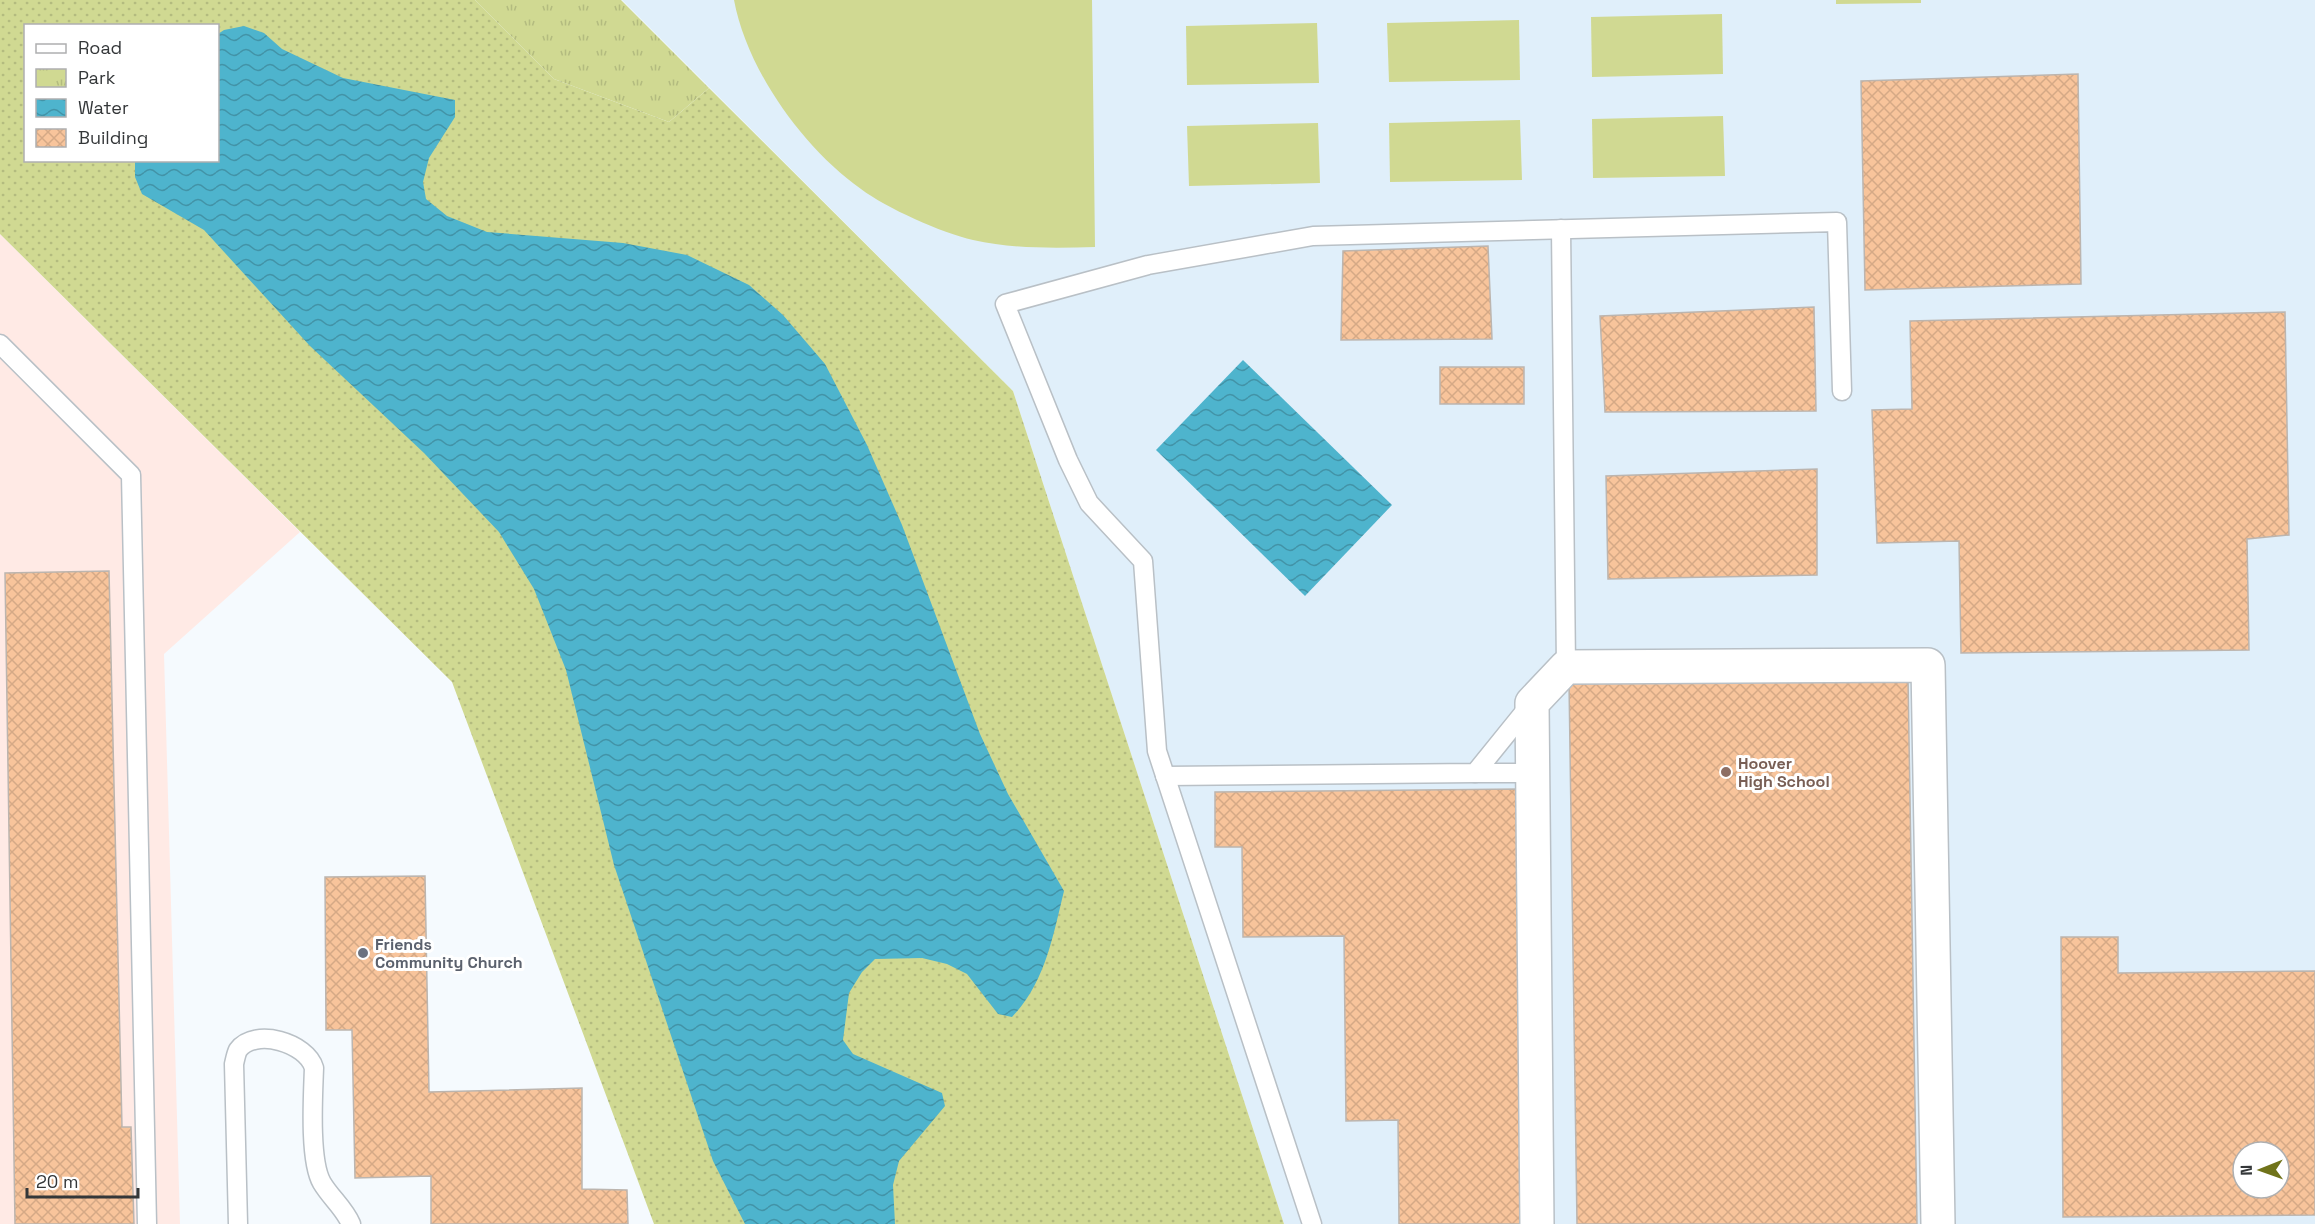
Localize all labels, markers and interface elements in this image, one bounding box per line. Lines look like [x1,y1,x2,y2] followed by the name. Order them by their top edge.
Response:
[24,24,219,162] legend
[78,36,122,59] text: Road
[78,66,116,89] text: Park
[78,96,129,119] text: Water
[78,126,148,149] text: Building
[1738,753,1830,792] place label: Hoover High School
[1719,765,1733,779] marker: Hoover High School
[375,934,523,973] place label: Friends Community Church
[356,946,370,960] marker: Friends Community Church
[2231,1140,2291,1200] north arrow
[27,1161,138,1199] scale bar
[2236,1165,2257,1176] text: N
[36,1170,79,1193] text: 20 m

